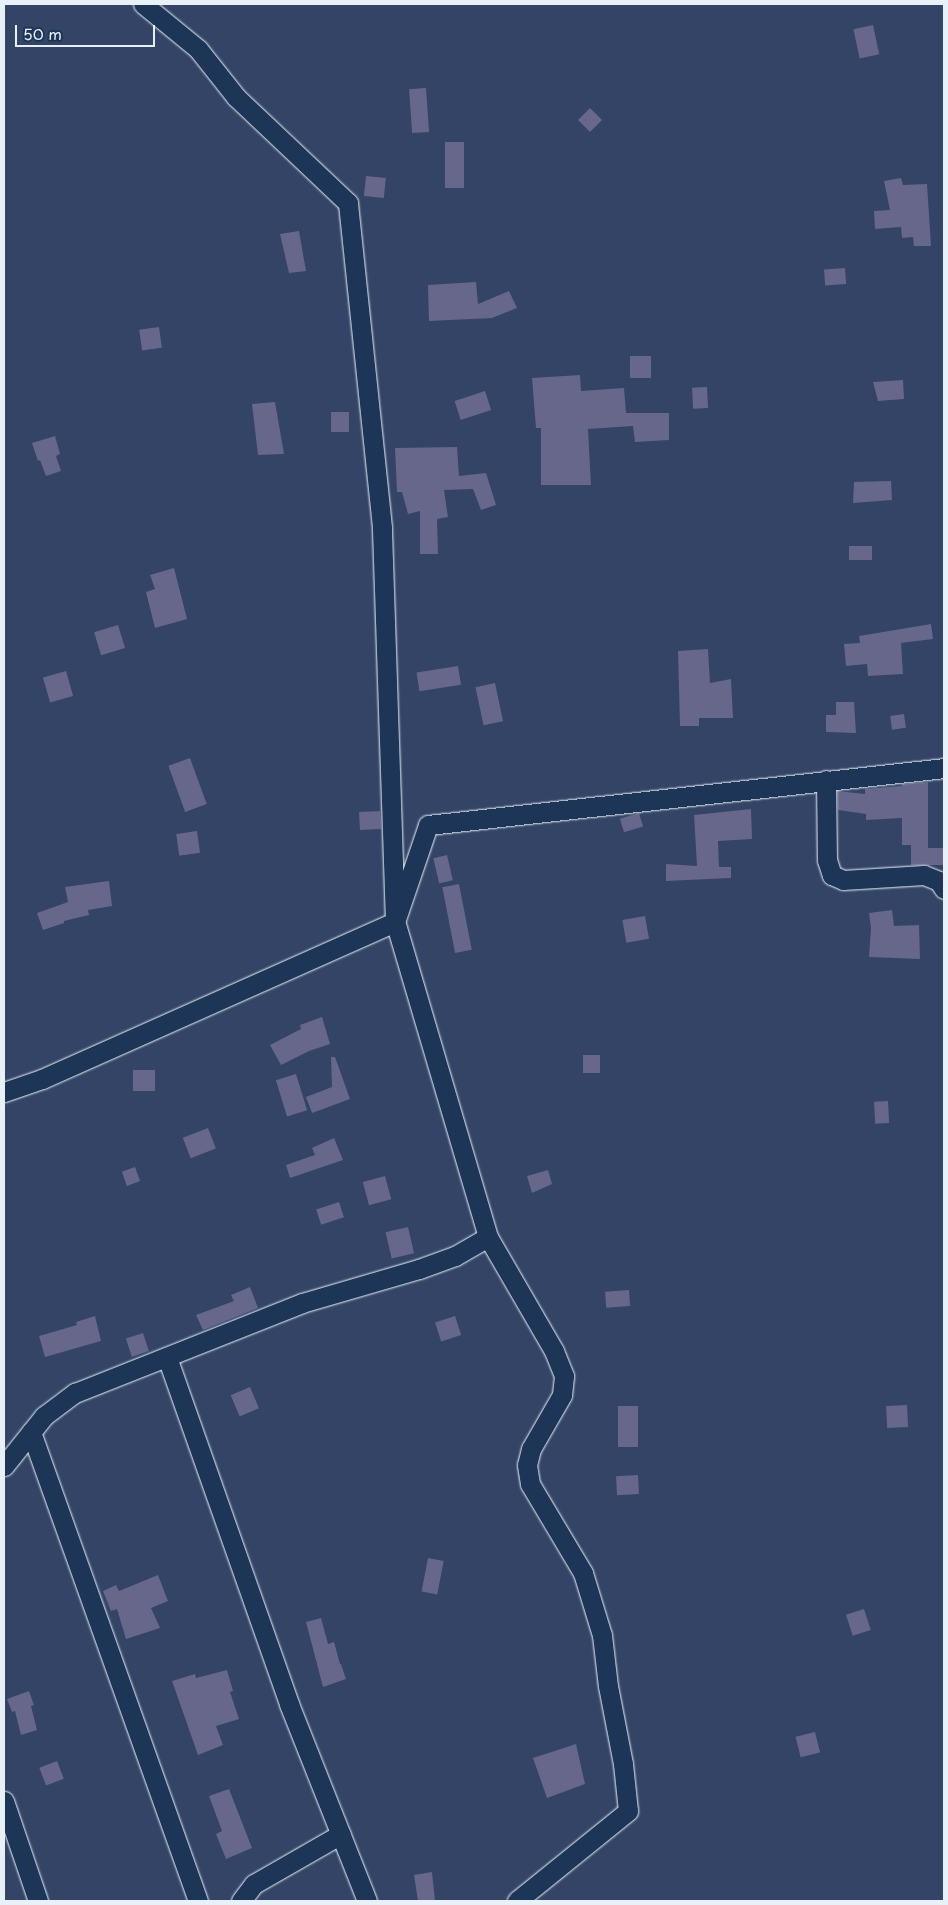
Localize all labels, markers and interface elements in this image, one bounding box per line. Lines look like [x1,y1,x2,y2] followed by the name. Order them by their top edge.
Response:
[18,15,158,47] scale bar
[23,22,62,45] text: 50 m

